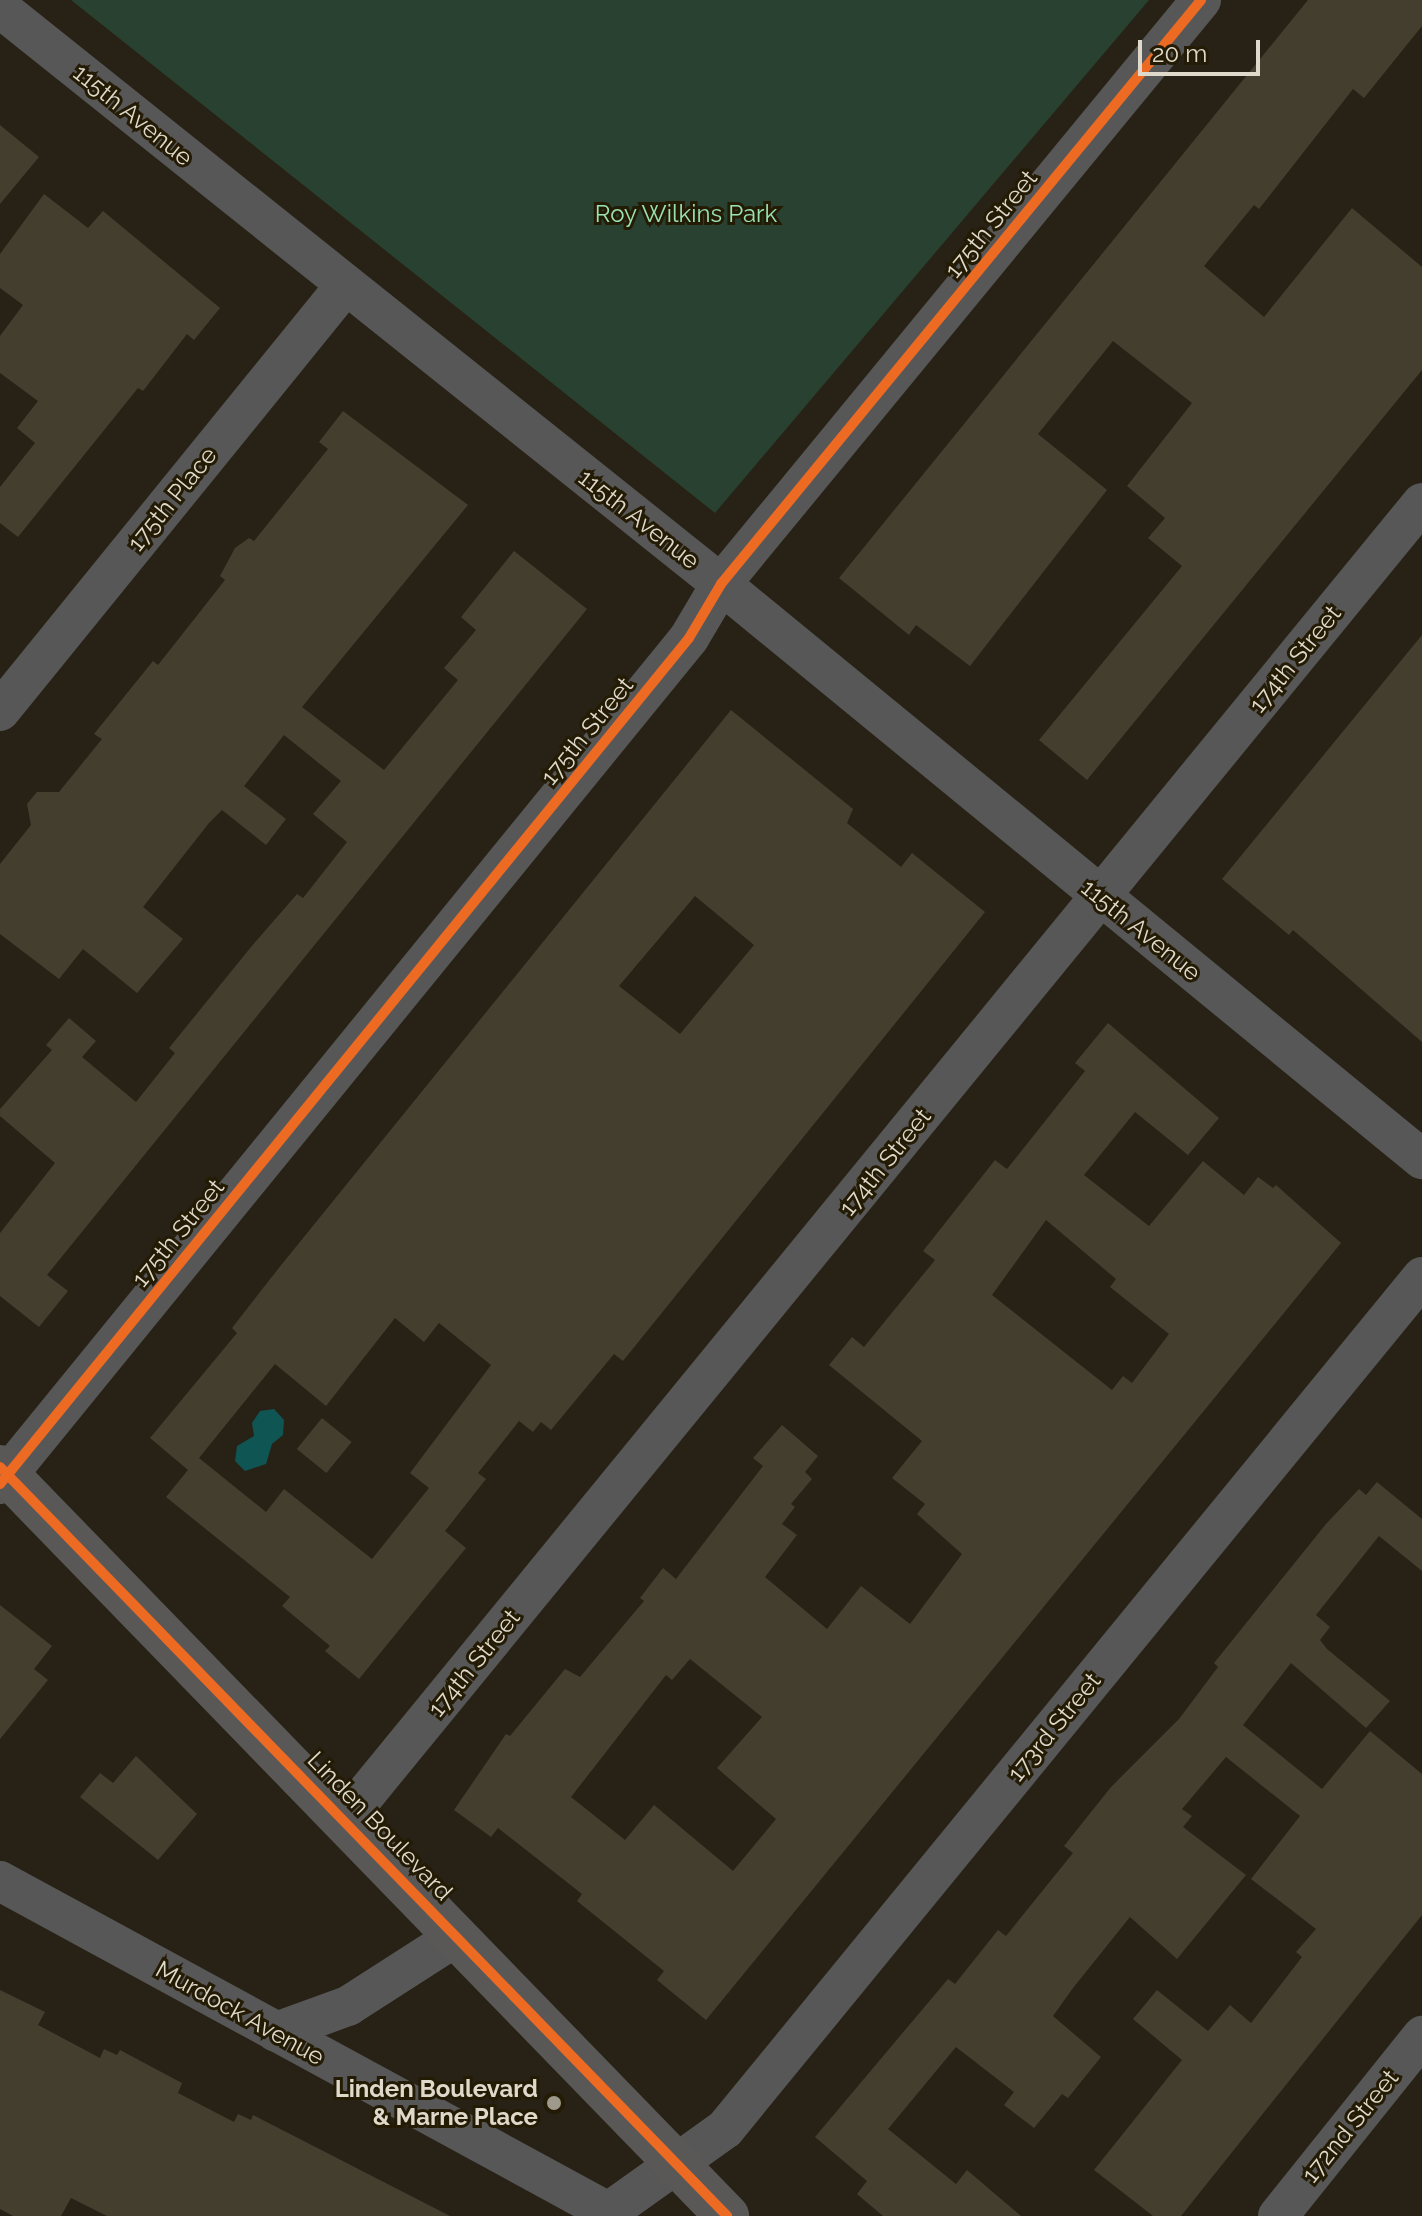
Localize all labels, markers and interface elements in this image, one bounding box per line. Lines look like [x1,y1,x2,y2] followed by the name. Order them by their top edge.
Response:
[1142,24,1264,74] scale bar
[1152,39,1207,68] text: 20 m
[67,58,199,172] street label: 115th Avenue
[939,164,1043,284] street label: 175th Street
[594,200,778,228] park label: Roy Wilkins Park
[121,441,223,557] street label: 175th Place
[573,463,705,575] street label: 115th Avenue
[1243,600,1347,718] street label: 174th Street
[535,671,639,791] street label: 175th Street
[1075,873,1207,987] street label: 115th Avenue
[833,1103,937,1221] street label: 174th Street
[126,1173,230,1293] street label: 175th Street
[422,1604,526,1722] street label: 174th Street
[1001,1667,1107,1787] street label: 173rd Street
[302,1746,458,1906] street label: Linden Boulevard
[150,1955,330,2071] street label: Murdock Avenue
[1296,2064,1404,2188] street label: 172nd Street
[335,2075,538,2131] place label: Linden Boulevard & Marne Place
[545,2094,563,2112] marker: Linden Boulevard & Marne Place

